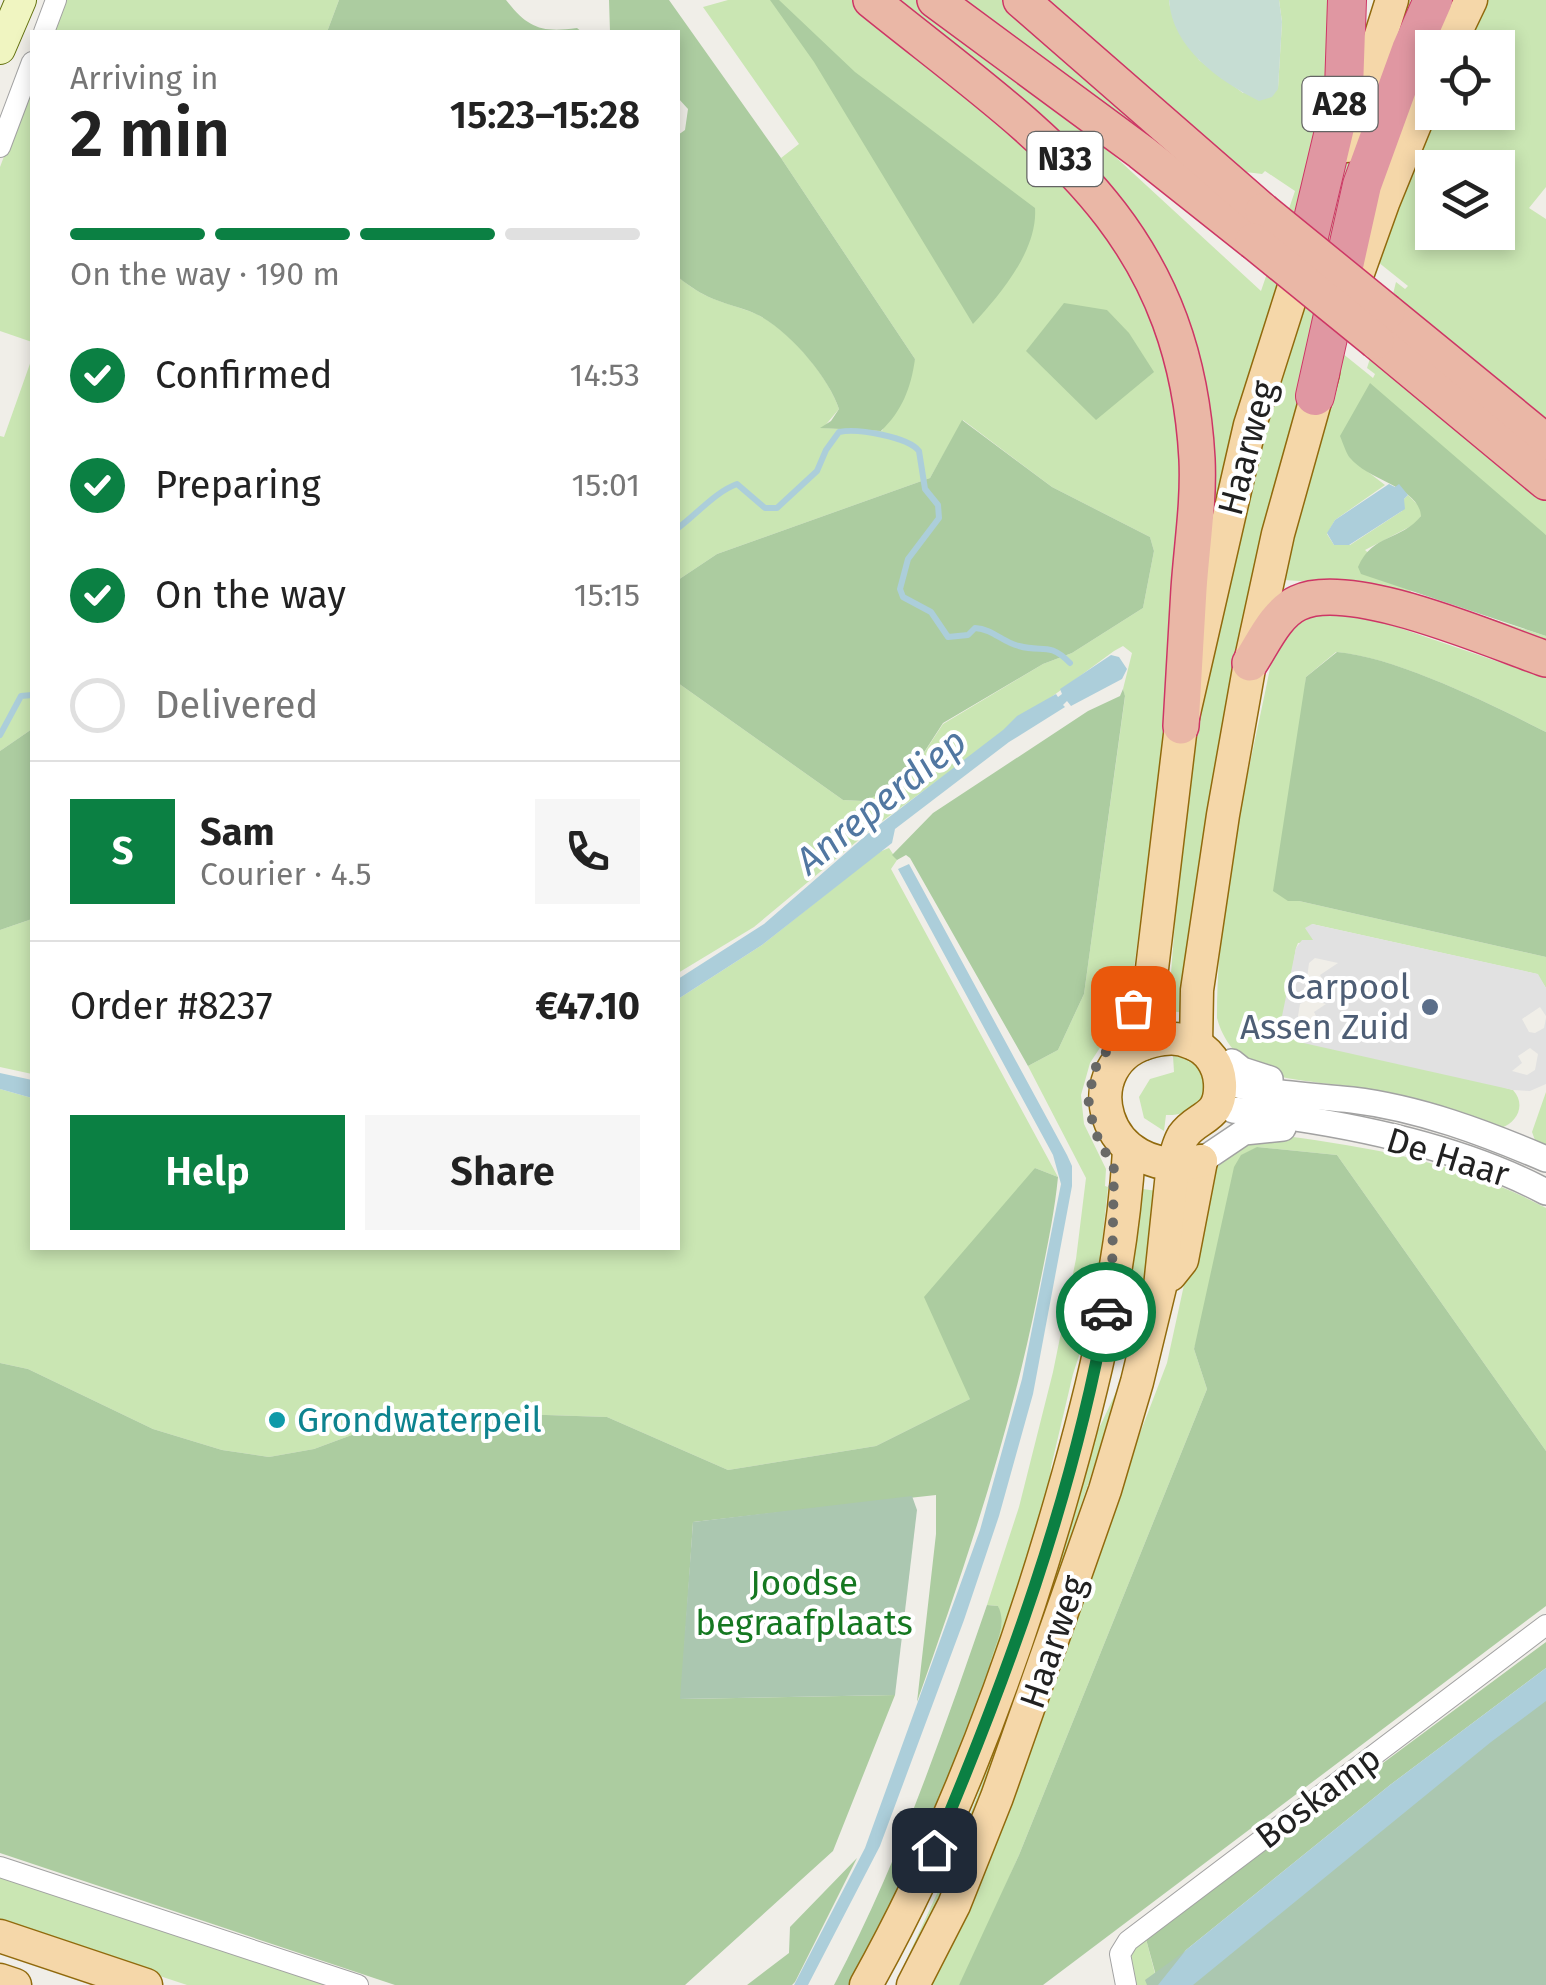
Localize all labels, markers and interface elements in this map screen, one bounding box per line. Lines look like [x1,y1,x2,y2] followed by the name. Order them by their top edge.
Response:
[1415,30,1515,250] map controls
[1415,30,1515,130] button: locate
[70,59,218,97] text: Arriving in
[1302,77,1378,131] road number: A28
[450,92,640,138] text: 15:23–15:28
[70,95,230,173] text: 2 min
[1028,132,1102,186] road number: N33
[1415,150,1515,250] button: layers
[70,255,340,293] text: On the way · 190 m
[70,348,125,403] icon: check
[155,352,333,398] text: Confirmed
[570,356,640,394] text: 14:53
[1209,375,1285,520] street label: Haarweg
[70,458,125,513] icon: check
[155,462,321,508] text: Preparing
[572,466,640,504] text: 15:01
[70,568,125,623] icon: check
[155,572,346,618] text: On the way
[574,576,640,614] text: 15:15
[155,682,318,728] text: Delivered
[785,718,976,885] water label: Anreperdiep
[535,799,640,904] button: phone
[200,809,275,855] text: Sam
[112,828,133,874] text: S
[200,855,371,893] text: Courier · 4.5
[1091,966,1176,1051] pin
[1240,966,1410,1048] place label: Carpool Assen Zuid
[1106,981,1161,1036] icon: bag
[70,983,273,1029] text: Order #8237
[535,983,640,1029] text: €47.10
[1419,996,1441,1018] marker: Carpool Assen Zuid
[70,1115,345,1230] button: Help
[365,1115,640,1230] button: Share
[1382,1118,1515,1196] street label: De Haar
[1056,1262,1156,1362] courier
[1079,1285,1134,1340] icon: car
[297,1399,542,1441] place label: Grondwaterpeil
[266,1409,288,1431] marker: Grondwaterpeil
[695,1562,913,1644] park label: Joodse begraafplaats
[1011,1569,1096,1714] street label: Haarweg
[1247,1737,1389,1857] street label: Boskamp
[892,1808,977,1893] pin
[907,1823,962,1878] icon: home

